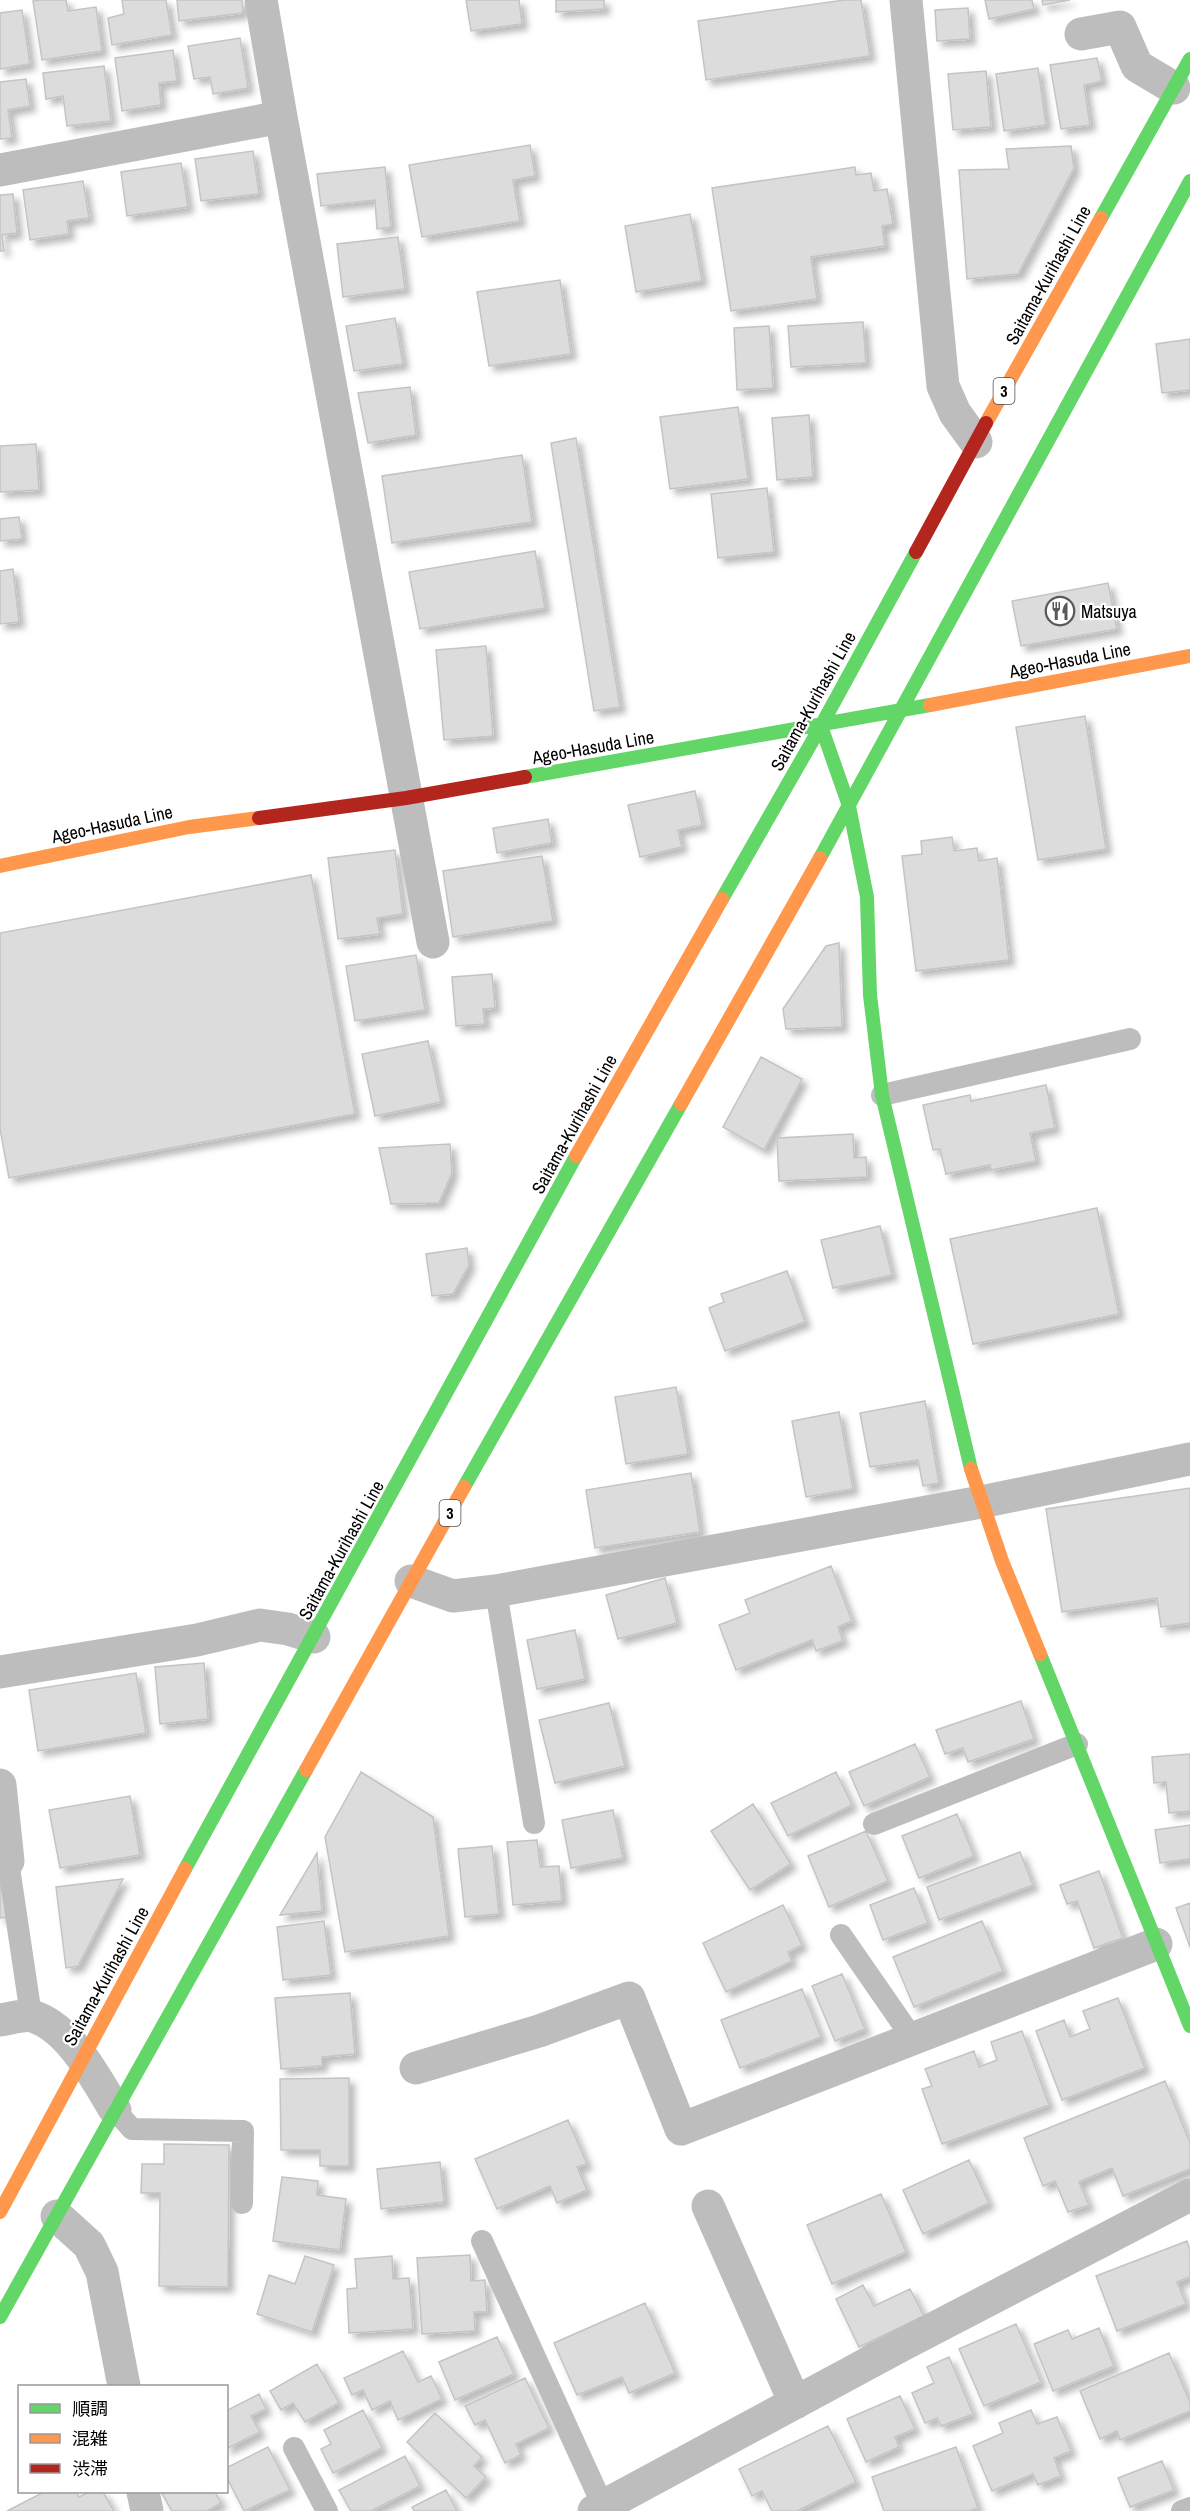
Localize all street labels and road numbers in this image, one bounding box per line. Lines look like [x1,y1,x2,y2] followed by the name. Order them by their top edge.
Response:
[999,201,1097,349] street label: Saitama-Kurihashi Line
[994,378,1014,404] road number: 3
[764,627,862,775] street label: Saitama-Kurihashi Line
[1006,636,1133,684] street label: Ageo-Hasuda Line
[529,724,656,770] street label: Ageo-Hasuda Line
[48,799,175,849] street label: Ageo-Hasuda Line
[525,1050,623,1198] street label: Saitama-Kurihashi Line
[292,1476,390,1624] street label: Saitama-Kurihashi Line
[440,1500,460,1526] road number: 3
[57,1902,155,2050] street label: Saitama-Kurihashi Line

